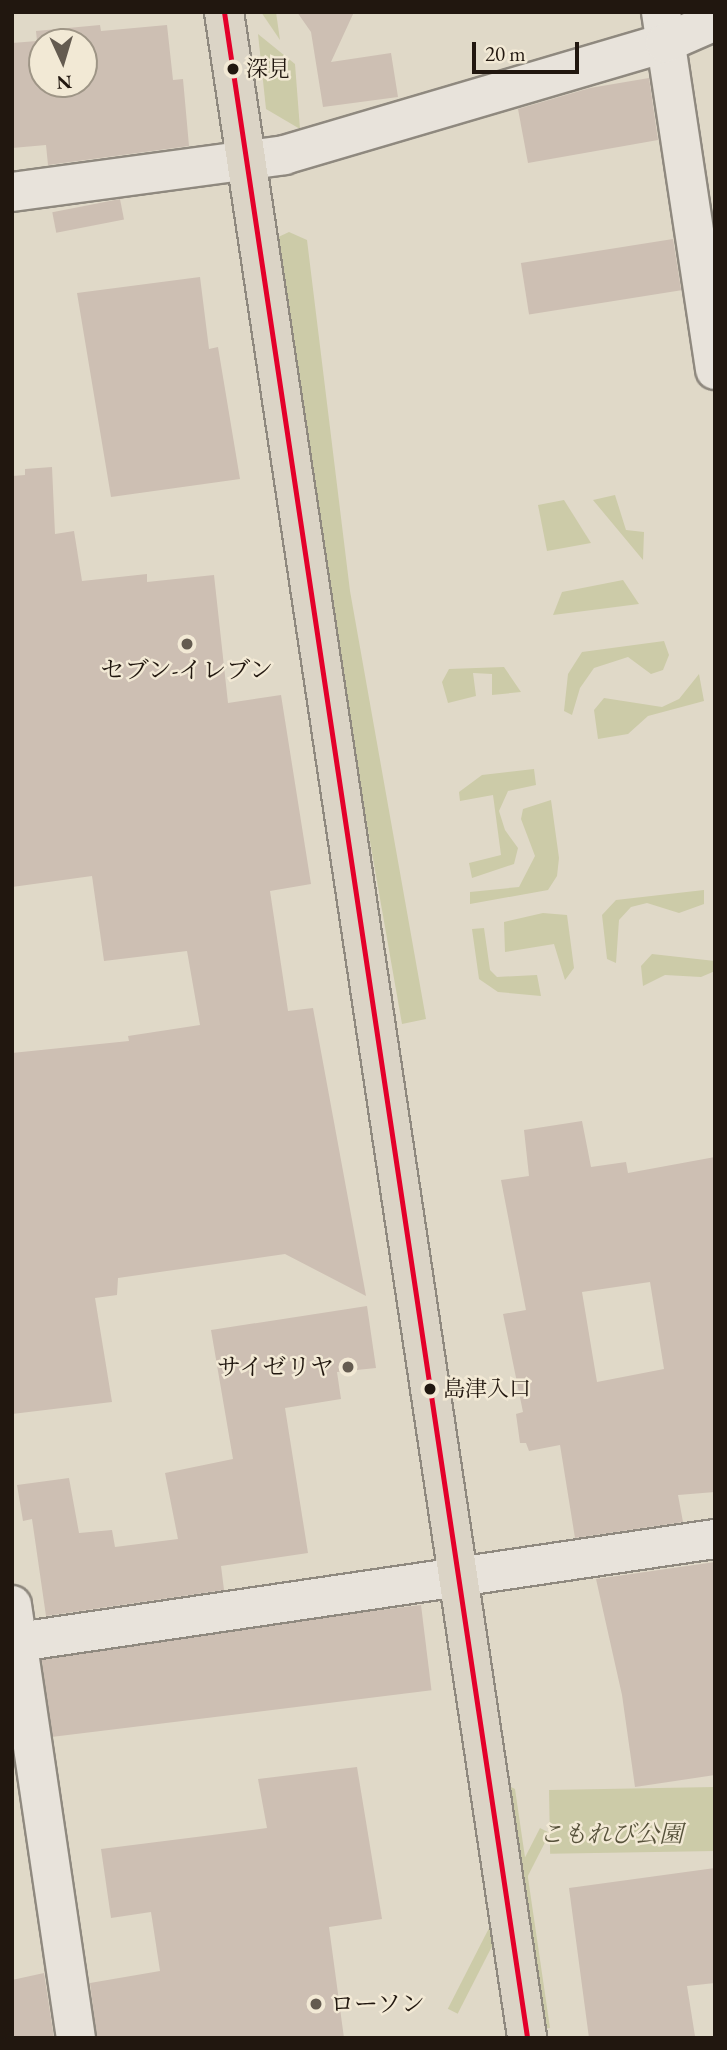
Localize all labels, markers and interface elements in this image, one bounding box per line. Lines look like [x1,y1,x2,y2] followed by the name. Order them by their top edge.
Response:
[28,28,98,98] north arrow
[475,28,582,72] scale bar
[485,40,526,67] text: 20 m
[246,56,290,82] place label: 深見
[226,62,240,76] marker: 深見
[56,69,73,95] text: N
[179,636,195,652] marker: セブン-イレブン
[100,656,274,684] place label: セブン-イレブン
[214,1353,334,1381] place label: サイゼリヤ
[340,1359,356,1375] marker: サイゼリヤ
[443,1376,531,1402] place label: 島津入口
[423,1382,437,1396] marker: 島津入口
[539,1820,683,1848] park label: こもれび公園
[330,1990,426,2018] place label: ローソン
[308,1996,324,2012] marker: ローソン

